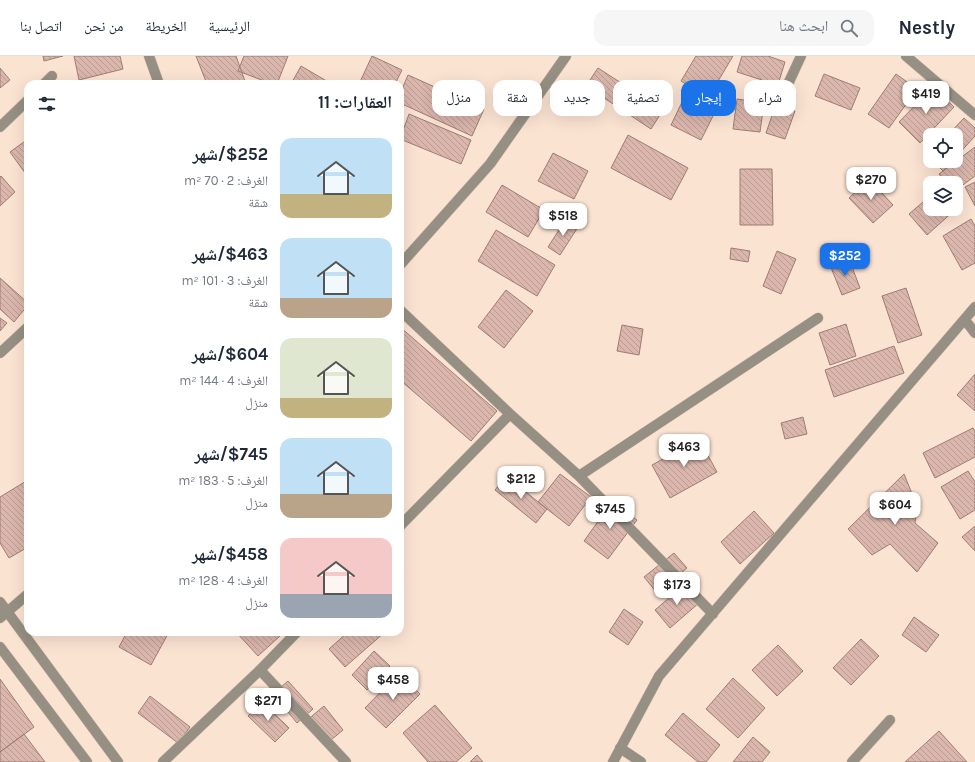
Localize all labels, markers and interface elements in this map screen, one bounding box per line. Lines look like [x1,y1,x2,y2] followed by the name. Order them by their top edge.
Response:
[594,10,874,46] search box
[779,17,828,35] text: ابحث هنا
[838,17,860,39] icon: search
[898,17,955,39] text: Nestly
[20,18,62,35] text: اتصل بنا
[84,18,123,35] text: من نحن
[145,18,187,35] text: الخريطة
[209,18,250,35] text: الرئيسية
[432,80,485,116] chip: منزل
[493,80,542,116] chip: شقة
[550,80,605,116] chip: جديد
[613,80,673,116] chip: تصفية
[681,80,736,116] chip: إيجار
[744,80,796,116] chip: شراء
[902,81,950,115] pin: $419
[911,86,941,101] text: $419
[318,92,392,112] text: العقارات: 11
[36,93,58,115] icon: filters
[923,128,963,216] map controls
[923,128,963,168] button: locate
[192,144,268,164] text: $252/شهر
[312,154,360,202] icon: home
[847,167,895,201] pin: $270
[855,172,887,187] text: $270
[184,173,268,188] text: الغرف: 2 · 70 m²
[923,176,963,216] button: layers
[249,195,268,210] text: شقة
[539,203,587,237] pin: $518
[548,208,578,223] text: $518
[821,243,869,277] pin: $252
[192,244,268,264] text: $463/شهر
[829,248,861,263] text: $252
[312,254,360,302] icon: home
[181,273,268,288] text: الغرف: 3 · 101 m²
[249,295,268,310] text: شقة
[192,344,268,364] text: $604/شهر
[312,354,360,402] icon: home
[179,373,268,388] text: الغرف: 4 · 144 m²
[245,395,268,410] text: منزل
[660,434,708,468] pin: $463
[668,439,700,454] text: $463
[194,444,268,464] text: $745/شهر
[312,454,360,502] icon: home
[497,466,545,500] pin: $212
[506,471,536,486] text: $212
[178,473,268,488] text: الغرف: 5 · 183 m²
[871,492,919,526] pin: $604
[245,495,268,510] text: منزل
[586,496,634,530] pin: $745
[879,497,911,512] text: $604
[595,501,625,516] text: $745
[192,544,268,564] text: $458/شهر
[312,554,360,602] icon: home
[653,572,701,606] pin: $173
[178,573,268,588] text: الغرف: 4 · 128 m²
[663,577,691,592] text: $173
[245,595,268,610] text: منزل
[369,667,417,701] pin: $458
[377,672,409,687] text: $458
[244,688,292,722] pin: $271
[254,693,282,708] text: $271

